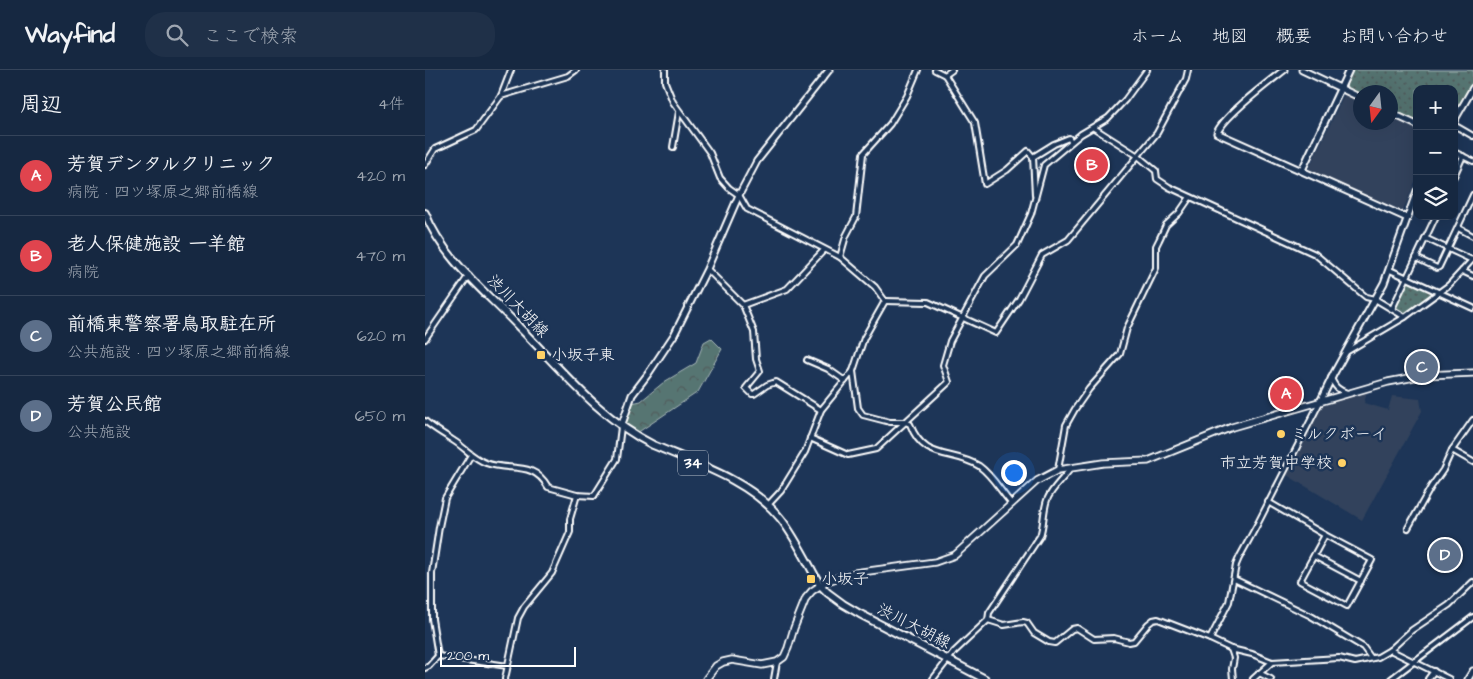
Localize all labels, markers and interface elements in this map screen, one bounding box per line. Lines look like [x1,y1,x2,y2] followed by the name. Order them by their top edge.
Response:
[145,12,495,57] search box
[25,18,115,52] text: Wayfind
[163,21,191,49] icon: search
[203,23,298,50] text: ここで検索
[1131,24,1184,49] text: ホーム
[1212,24,1248,49] text: 地図
[1276,24,1312,49] text: 概要
[1340,24,1448,49] text: お問い合わせ
[1353,85,1398,130] north arrow
[1413,85,1458,220] map controls
[1413,85,1458,130] button: +
[20,90,62,119] text: 周辺
[378,93,405,115] text: 4件
[1413,130,1458,175] button: −
[1076,146,1108,184] pin: B
[67,151,275,178] text: 芳賀デンタルクリニック
[31,165,41,187] text: A
[356,165,405,187] text: 420 m
[1413,175,1458,220] button: layers
[67,181,258,203] text: 病院 · 四ツ塚原之郷前橋線
[67,231,246,258] text: 老人保健施設 一羊館
[30,245,42,267] text: B
[355,245,405,267] text: 470 m
[67,261,99,283] text: 病院
[482,270,554,342] street label: 渋川大胡線
[67,311,276,338] text: 前橋東警察署鳥取駐在所
[30,325,42,347] text: C
[357,325,405,347] text: 620 m
[67,341,290,363] text: 公共施設 · 四ツ塚原之郷前橋線
[551,344,615,366] place label: 小坂子東
[1406,348,1438,386] pin: C
[535,349,547,361] marker: 小坂子東
[1270,375,1302,413] pin: A
[67,391,162,418] text: 芳賀公民館
[31,405,41,427] text: D
[355,405,405,427] text: 650 m
[67,421,131,443] text: 公共施設
[1291,423,1387,445] place label: ミルクボーイ
[1275,428,1287,440] marker: ミルクボーイ
[678,450,708,476] road number: 34
[1220,452,1332,474] place label: 市立芳賀中学校
[1336,457,1348,469] marker: 市立芳賀中学校
[1001,460,1027,486] your location
[1429,536,1461,574] pin: D
[821,568,869,590] place label: 小坂子
[805,573,817,585] marker: 小坂子
[873,598,955,654] street label: 渋川大胡線
[440,644,576,667] scale bar
[447,646,489,666] text: 200 m

